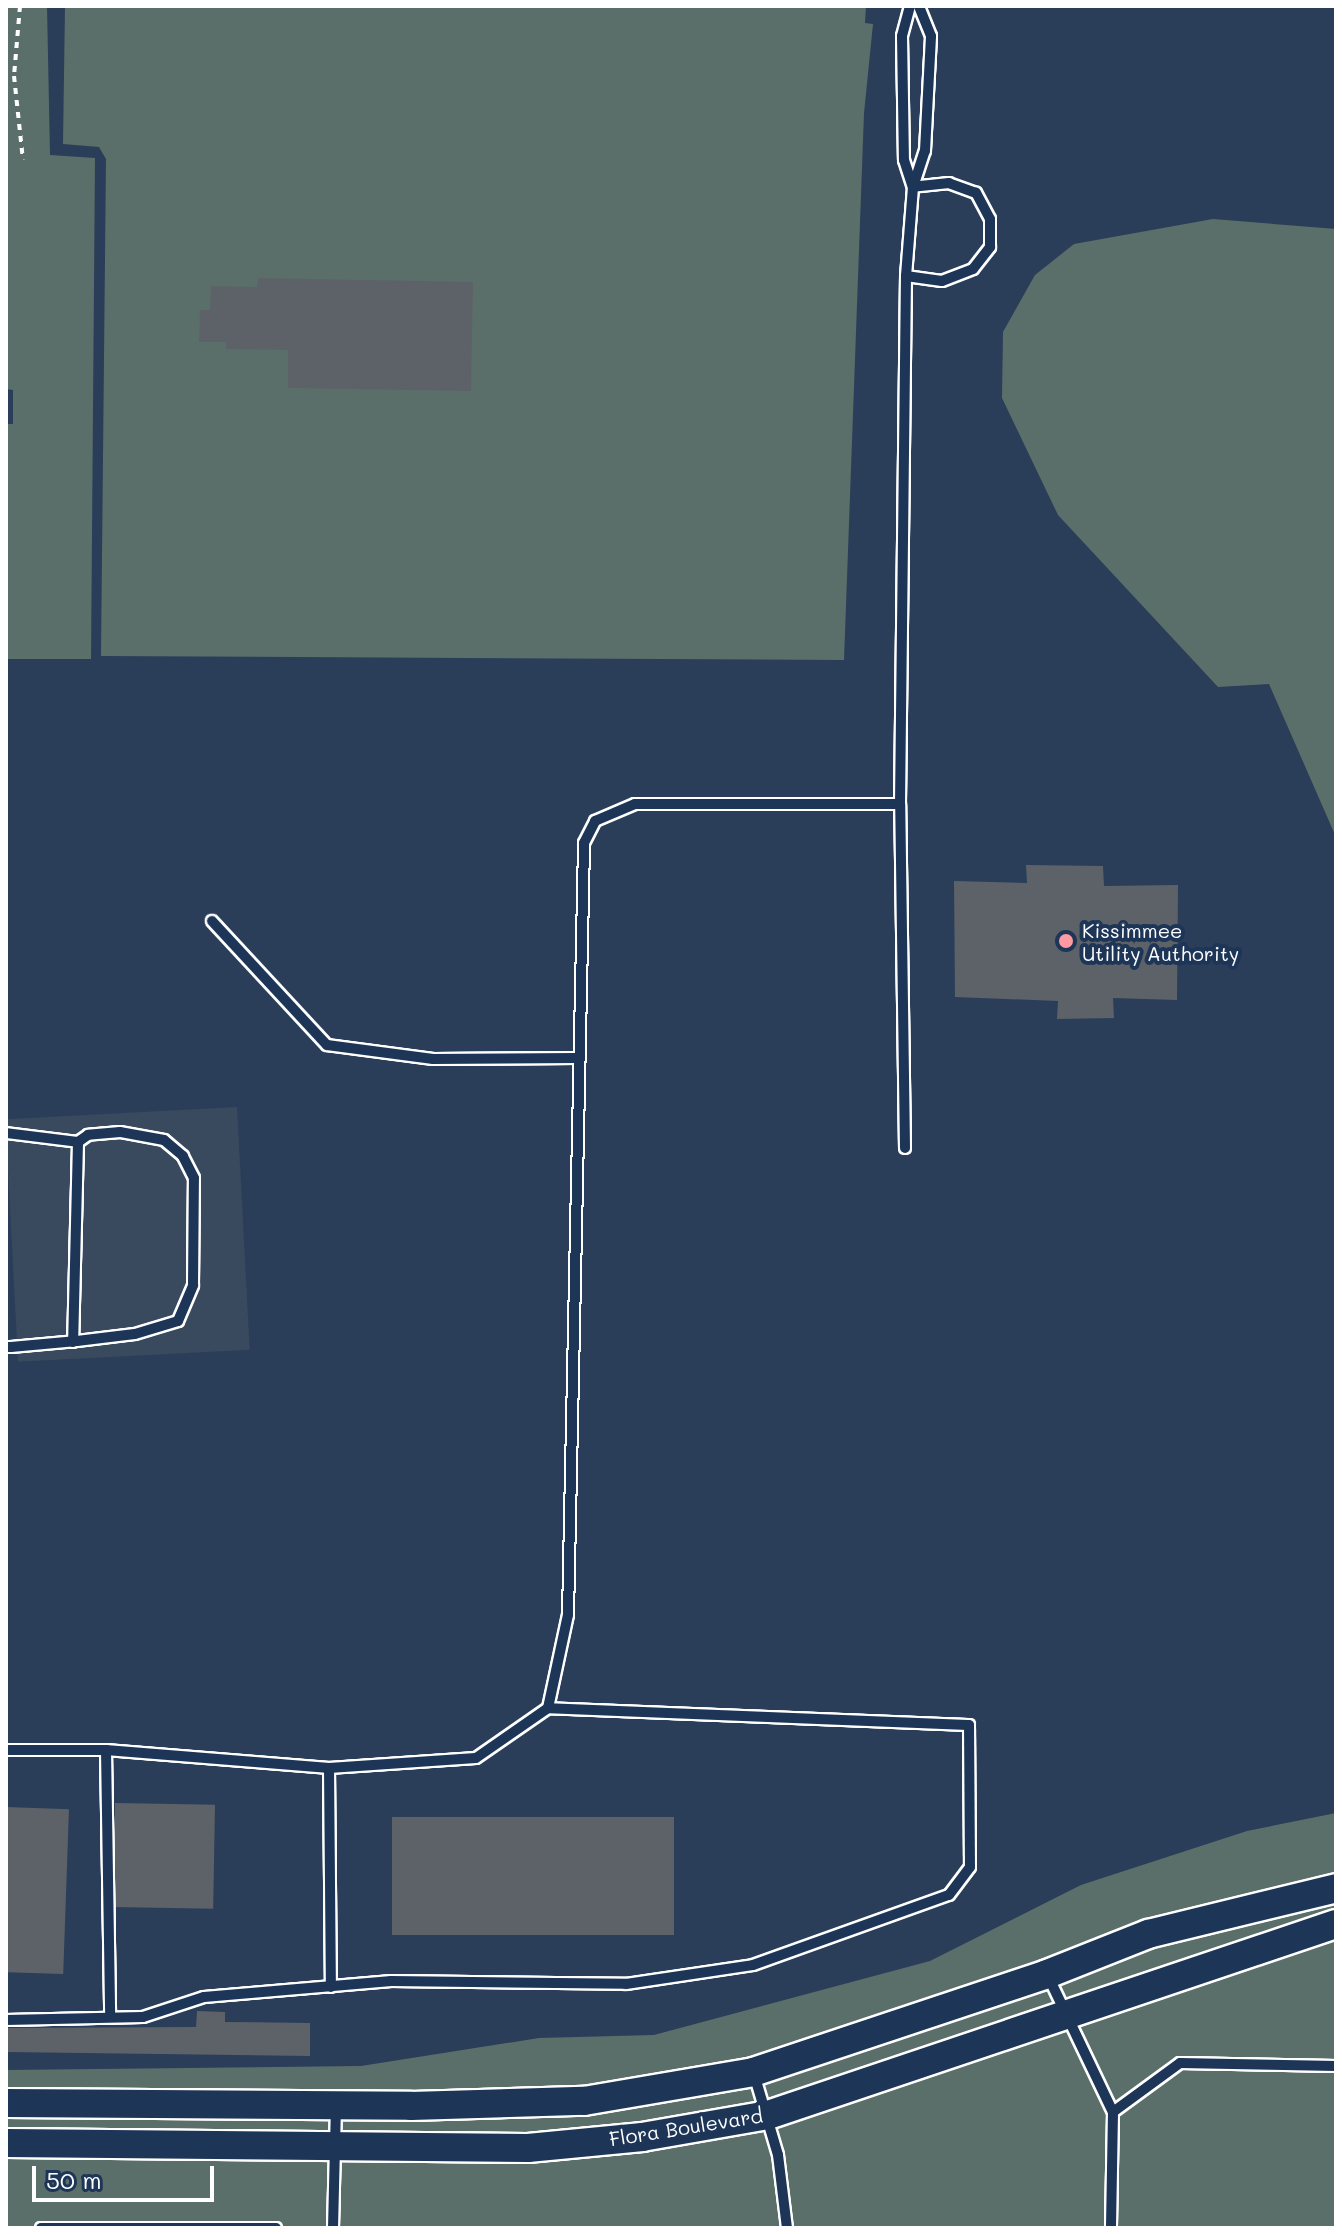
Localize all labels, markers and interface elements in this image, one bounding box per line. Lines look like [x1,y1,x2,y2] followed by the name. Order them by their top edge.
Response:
[1082,918,1239,965] place label: Kissimmee Utility Authority
[1057,932,1075,950] marker: Kissimmee Utility Authority
[607,2103,765,2151] street label: Flora Boulevard
[36,2150,218,2200] scale bar
[46,2164,102,2195] text: 50 m

